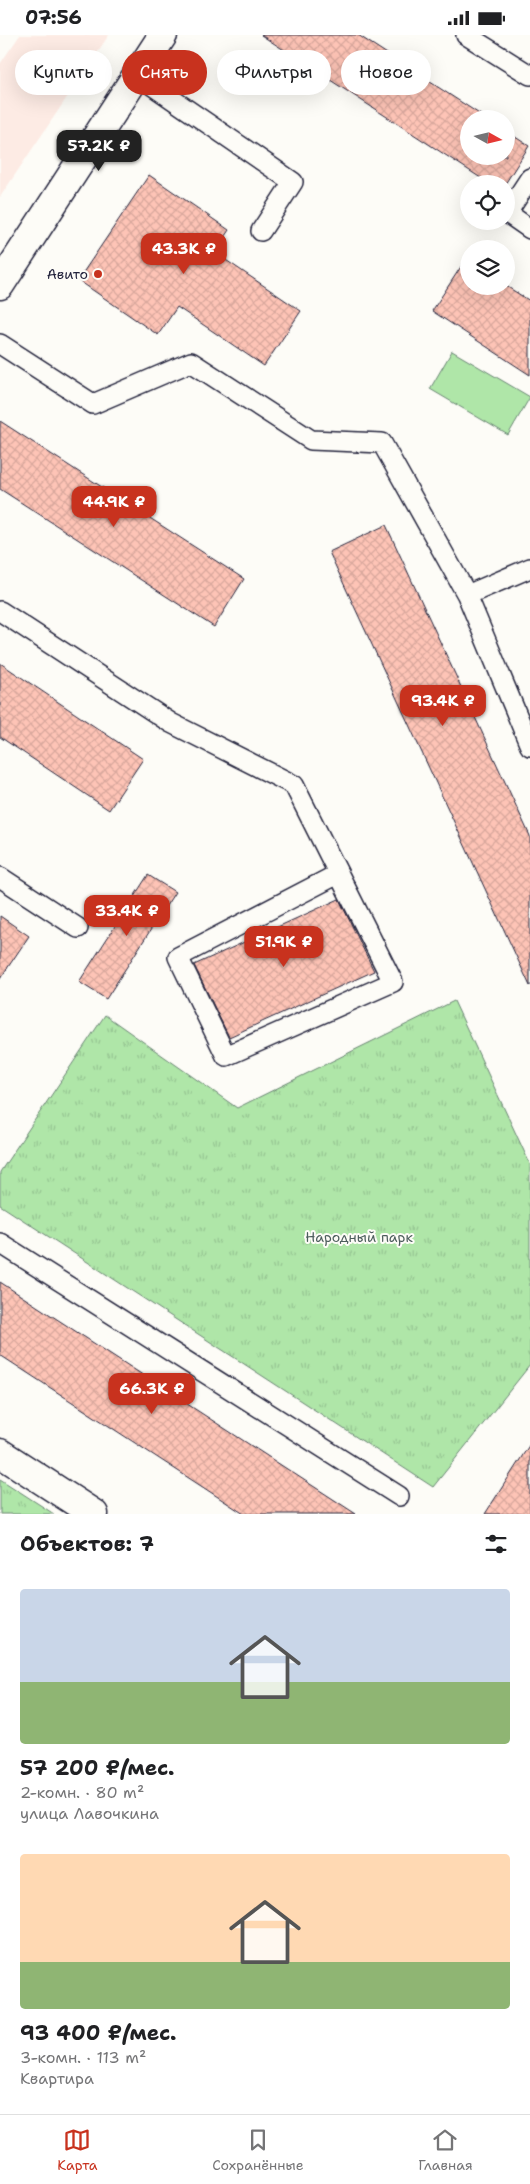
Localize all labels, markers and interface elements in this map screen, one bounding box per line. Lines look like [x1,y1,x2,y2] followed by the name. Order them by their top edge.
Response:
[25,5,82,30] text: 07:56
[15,50,112,95] chip: Купить
[122,50,207,95] chip: Снять
[217,50,331,95] chip: Фильтры
[341,50,431,95] chip: Новое
[460,110,515,165] north arrow
[460,110,515,295] map controls
[53,129,145,172] pin: 57.2K ₽
[68,135,130,156] text: 57.2K ₽
[460,175,515,230] button: locate
[138,233,230,275] pin: 43.3K ₽
[152,238,216,259] text: 43.3K ₽
[460,240,515,295] button: layers
[47,265,88,283] place label: Авито
[92,268,104,280] marker: Авито
[68,485,160,528] pin: 44.9K ₽
[83,491,145,512] text: 44.9K ₽
[397,685,489,727] pin: 93.4K ₽
[411,690,475,711] text: 93.4K ₽
[81,895,173,937] pin: 33.4K ₽
[95,900,159,921] text: 33.4K ₽
[238,925,330,968] pin: 51.9K ₽
[255,931,313,952] text: 51.9K ₽
[305,1228,413,1246] park label: Народный парк
[106,1373,198,1415] pin: 66.3K ₽
[119,1378,185,1399] text: 66.3K ₽
[20,1530,154,1558] text: Объектов: 7
[482,1530,510,1558] icon: filters
[220,1622,310,1712] icon: home
[20,1754,175,1782] text: 57 200 ₽/мес.
[20,1782,144,1803] text: 2-комн. · 80 m²
[20,1803,159,1824] text: улица Лавочкина
[220,1887,310,1977] icon: home
[20,2019,177,2047] text: 93 400 ₽/мес.
[20,2047,146,2068] text: 3-комн. · 113 m²
[20,2068,94,2089] text: Квартира
[57,2126,97,2174] tab: Карта
[212,2126,304,2174] tab: Сохранённые
[418,2126,473,2174] tab: Главная

